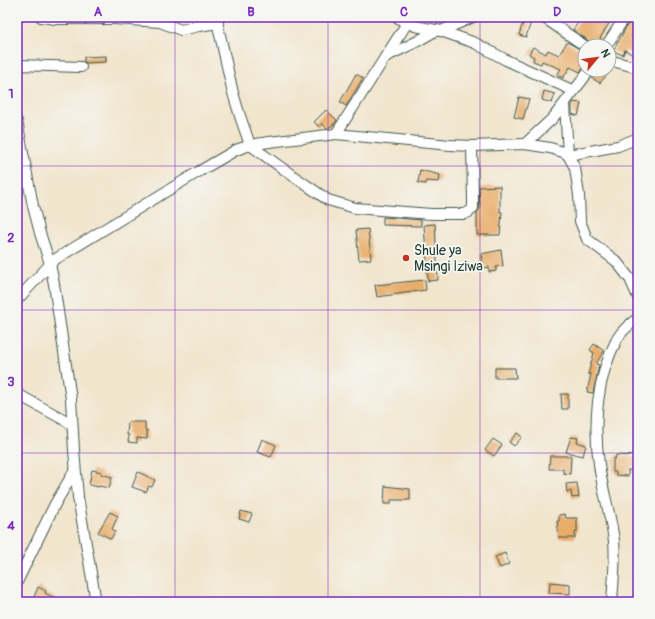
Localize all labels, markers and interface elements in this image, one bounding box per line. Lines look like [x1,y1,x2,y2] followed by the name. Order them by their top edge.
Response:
[94,4,103,20] text: A
[247,4,255,20] text: B
[400,4,408,20] text: C
[553,4,561,20] text: D
[577,38,617,78] north arrow
[598,47,613,60] text: N
[8,86,14,102] text: 1
[7,230,15,246] text: 2
[414,242,483,275] place label: Shule ya Msingi Iziwa
[401,253,411,263] marker: Shule ya Msingi Iziwa
[7,374,15,390] text: 3
[7,518,15,534] text: 4

